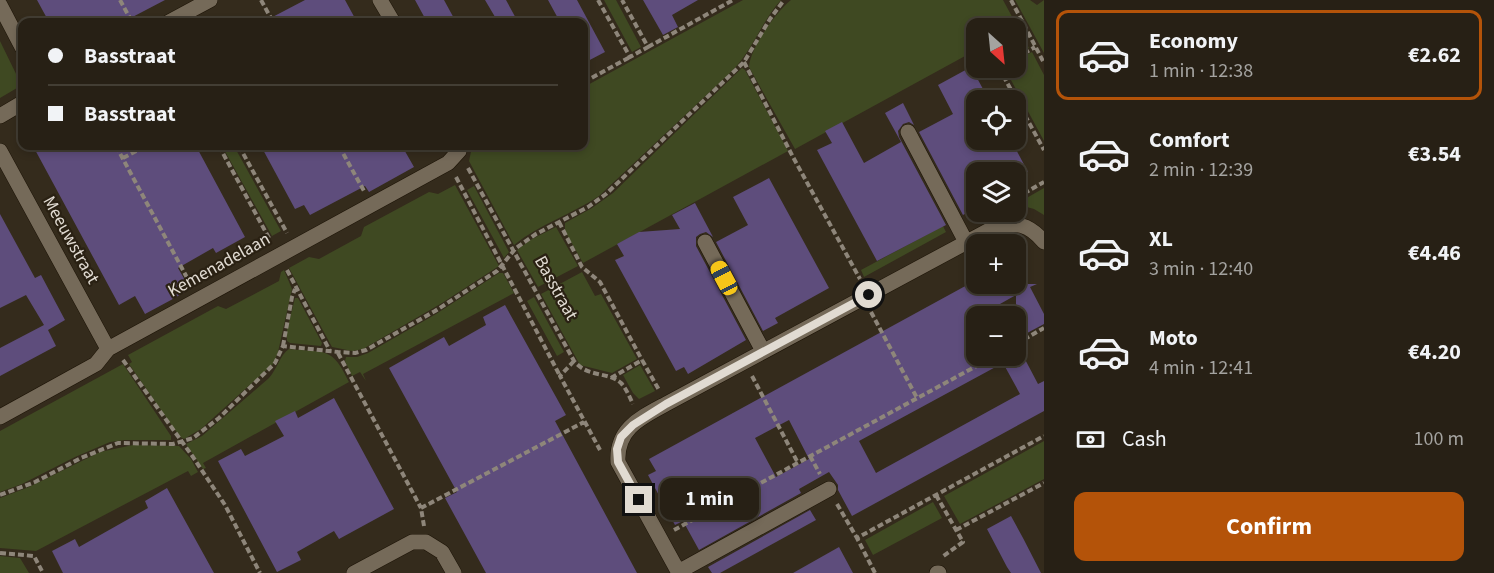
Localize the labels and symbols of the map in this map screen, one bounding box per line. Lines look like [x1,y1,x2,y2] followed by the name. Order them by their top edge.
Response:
[966,18,1026,78] north arrow
[37,192,105,288] street label: Meeuwstraat
[163,227,275,303] street label: Kemenadelaan
[528,251,584,325] street label: Basstraat
[708,258,740,298] car
[855,281,882,308] route start
[660,479,759,521] callout: 1 min
[625,486,652,513] route end

